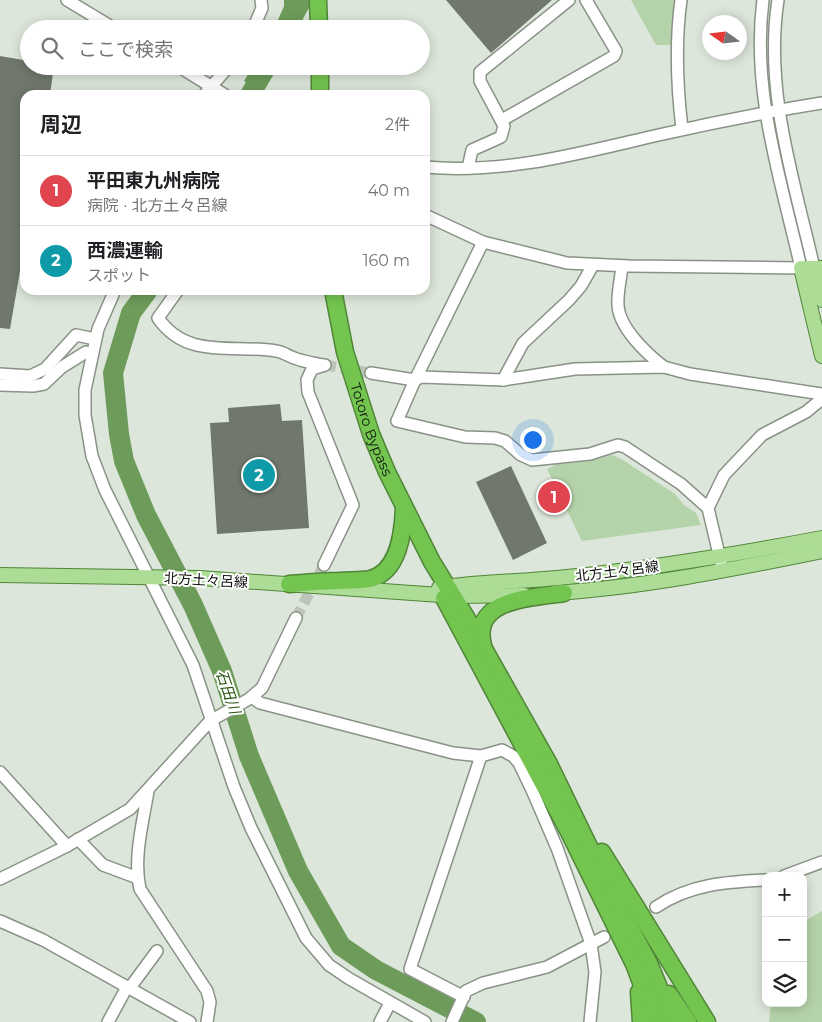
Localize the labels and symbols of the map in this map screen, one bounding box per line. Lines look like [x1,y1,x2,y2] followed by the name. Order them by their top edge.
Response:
[702,15,747,60] north arrow
[346,381,397,479] street label: Totoro Bypass
[520,427,546,453] your location
[243,456,275,494] pin: 2
[538,478,570,516] pin: 1
[574,557,660,585] street label: 北方土々呂線
[164,569,248,591] street label: 北方土々呂線
[212,667,245,718] water label: 石田川

